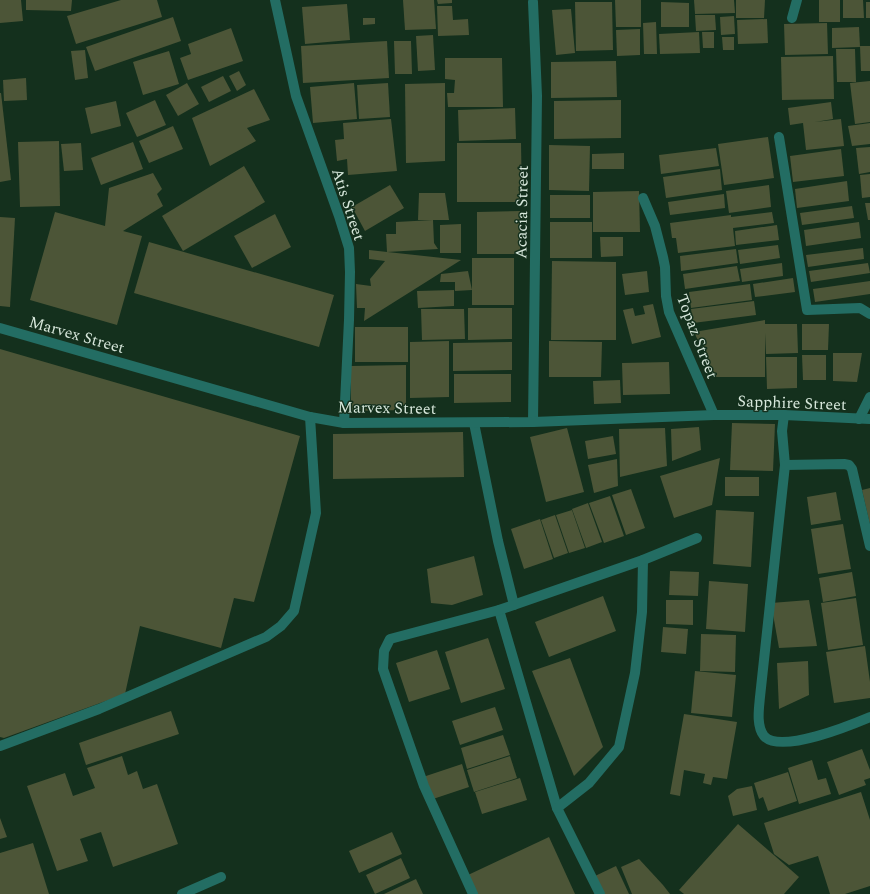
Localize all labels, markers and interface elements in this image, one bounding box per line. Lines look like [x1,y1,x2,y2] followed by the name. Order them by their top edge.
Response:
[325,165,371,244] street label: Atis Street
[509,165,535,259] street label: Acacia Street
[670,290,724,383] street label: Topaz Street
[26,310,128,360] street label: Marvex Street
[737,389,847,417] street label: Sapphire Street
[337,395,437,421] street label: Marvex Street

